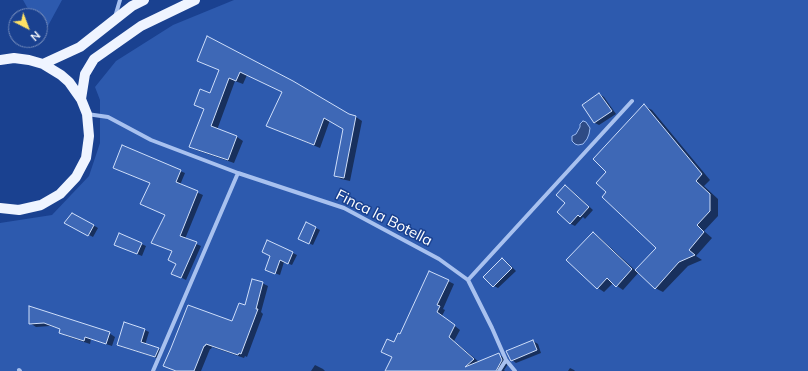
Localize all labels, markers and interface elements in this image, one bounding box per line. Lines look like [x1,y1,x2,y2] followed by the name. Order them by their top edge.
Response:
[8,8,48,48] north arrow
[28,28,43,44] text: N
[333,186,435,250] street label: Finca la Botella

